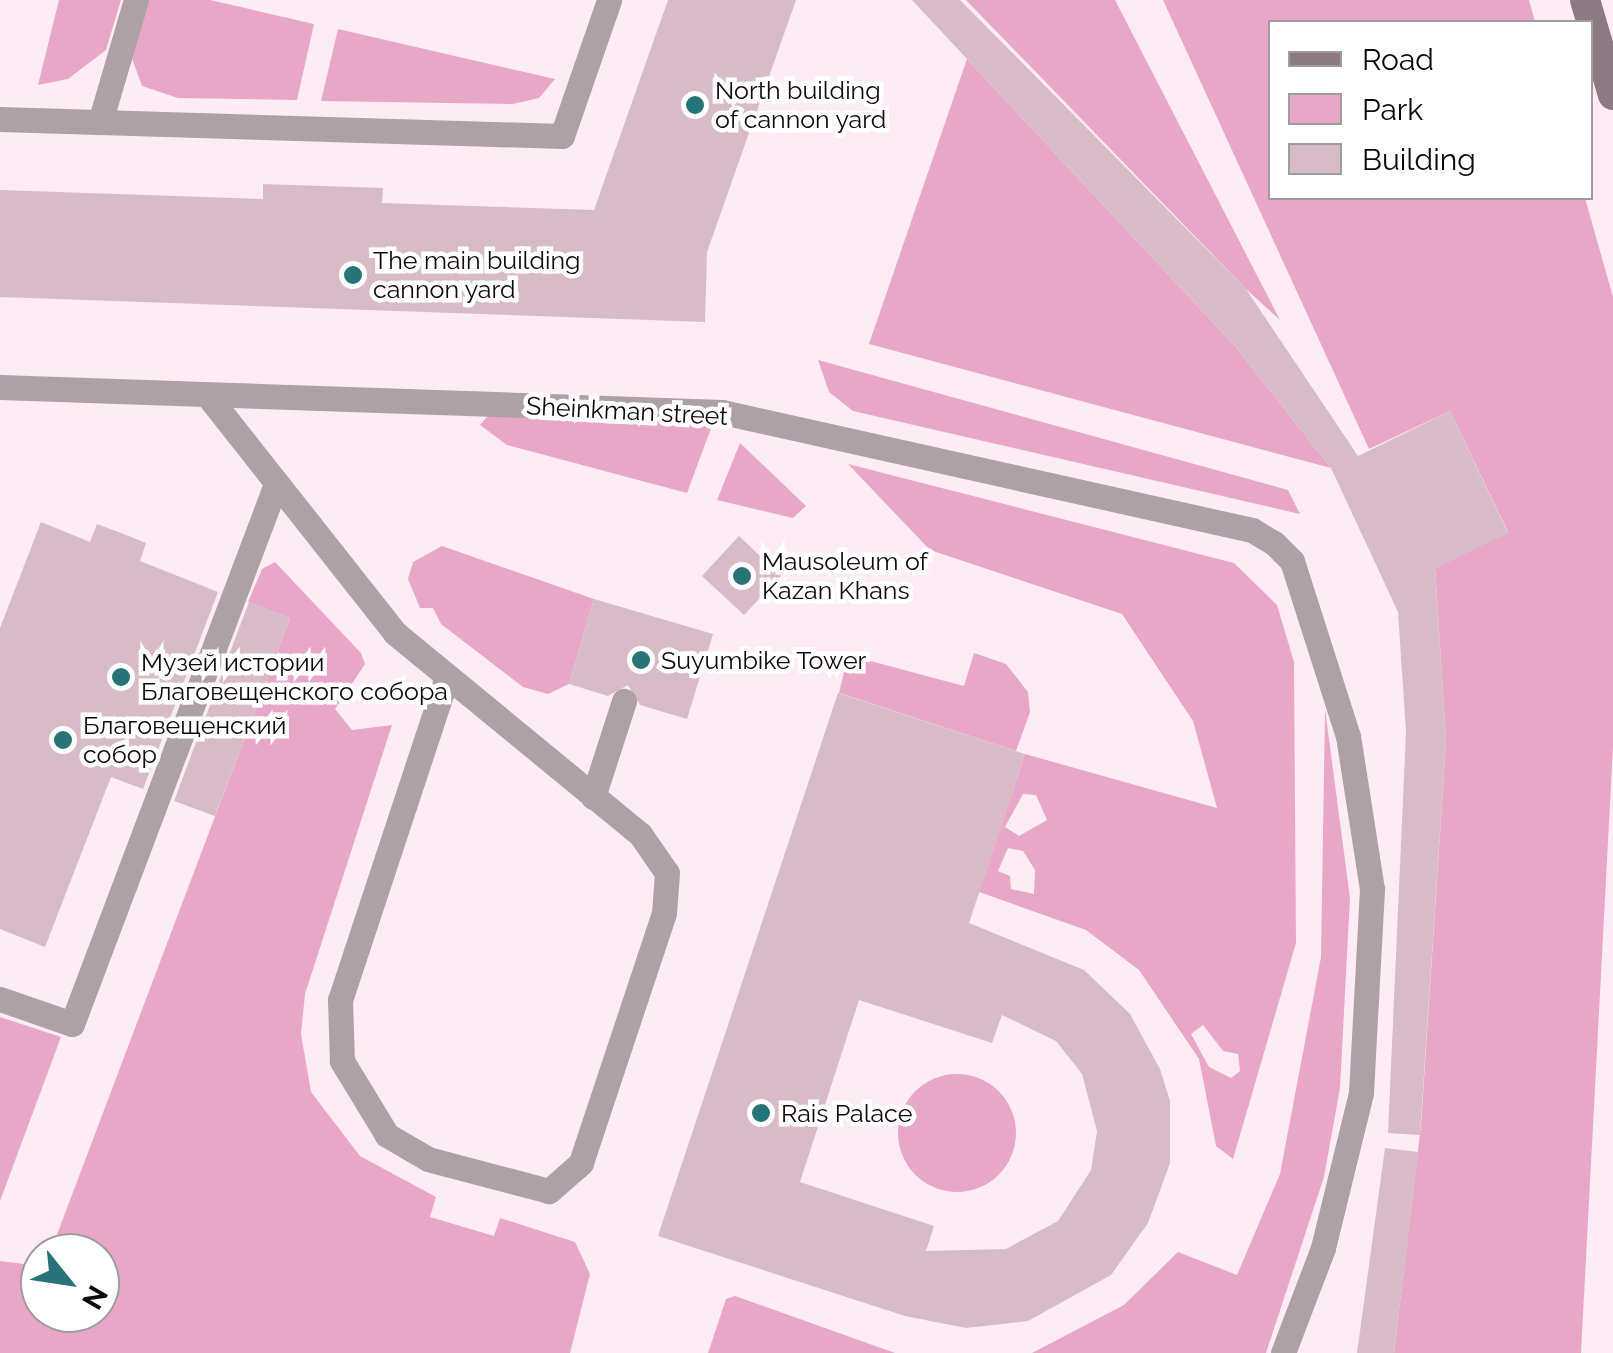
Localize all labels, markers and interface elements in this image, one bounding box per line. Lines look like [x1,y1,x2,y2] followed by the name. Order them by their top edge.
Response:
[1268,20,1593,200] legend
[1362,42,1434,77] text: Road
[715,76,887,135] place label: North building of cannon yard
[1362,92,1423,127] text: Park
[684,94,706,116] marker: North building of cannon yard
[1362,142,1476,177] text: Building
[373,246,580,305] place label: The main building cannon yard
[342,264,364,286] marker: The main building cannon yard
[526,391,728,431] street label: Sheinkman street
[762,547,928,606] place label: Mausoleum of Kazan Khans
[731,565,753,587] marker: Mausoleum of Kazan Khans
[661,645,867,675] place label: Suyumbike Tower
[141,648,448,707] place label: Музей истории Благовещенского собора
[630,649,652,671] marker: Suyumbike Tower
[110,666,132,688] marker: Музей истории Благовещенского собора
[83,711,286,770] place label: Благовещенский собор
[52,729,74,751] marker: Благовещенский собор
[781,1098,912,1128] place label: Rais Palace
[750,1102,772,1124] marker: Rais Palace
[20,1233,120,1333] north arrow
[75,1280,114,1315] text: N

